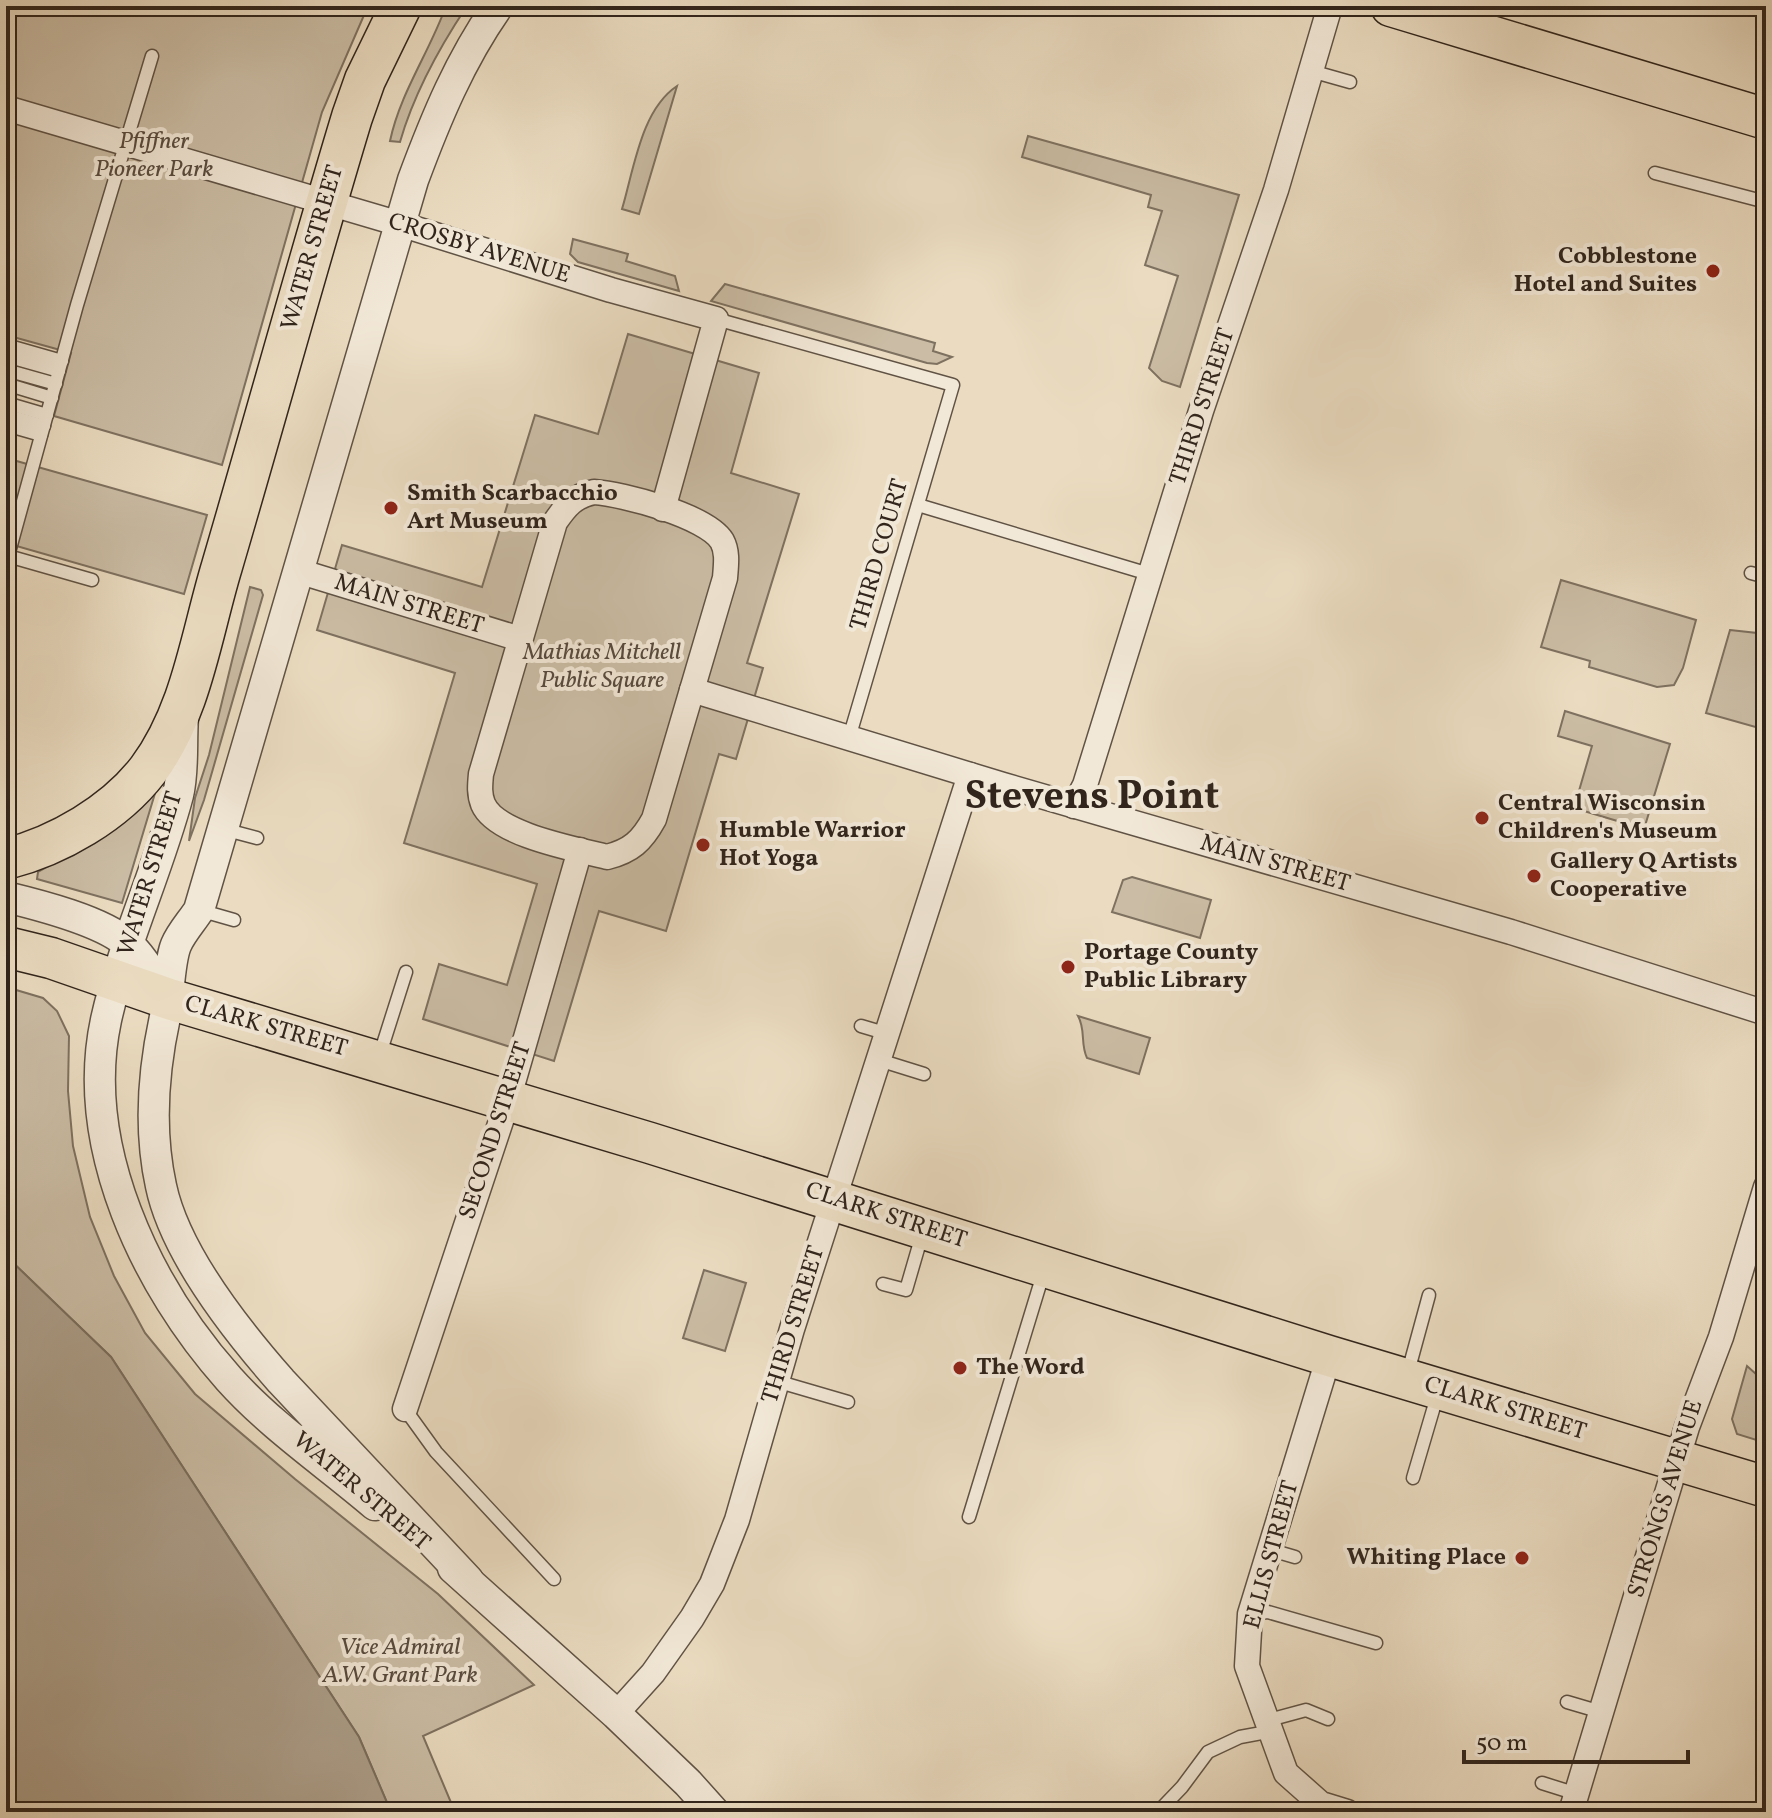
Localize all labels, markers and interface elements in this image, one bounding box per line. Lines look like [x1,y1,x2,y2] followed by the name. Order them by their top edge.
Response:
[95,125,213,187] park label: Pfiffner Pioneer Park
[273,161,353,335] street label: WATER STREET
[384,205,574,293] street label: CROSBY AVENUE
[1514,240,1697,302] place label: Cobblestone Hotel and Suites
[1704,262,1722,280] marker: Cobblestone Hotel and Suites
[1162,324,1244,490] street label: THIRD STREET
[842,475,918,635] street label: THIRD COURT
[407,477,618,539] place label: Smith Scarbacchio Art Museum
[382,499,400,517] marker: Smith Scarbacchio Art Museum
[330,566,488,644] street label: MAIN STREET
[522,636,681,698] park label: Mathias Mitchell Public Square
[965,770,1219,826] district label: Stevens Point
[1498,787,1717,849] place label: Central Wisconsin Children's Museum
[110,788,192,960] street label: WATER STREET
[1473,809,1491,827] marker: Central Wisconsin Children's Museum
[719,814,906,876] place label: Humble Warrior Hot Yoga
[1196,826,1354,902] street label: MAIN STREET
[694,836,712,854] marker: Humble Warrior Hot Yoga
[1550,845,1738,907] place label: Gallery Q Artists Cooperative
[1525,867,1543,885] marker: Gallery Q Artists Cooperative
[1084,936,1259,998] place label: Portage County Public Library
[1059,958,1077,976] marker: Portage County Public Library
[181,988,351,1066] street label: CLARK STREET
[451,1038,541,1224] street label: SECOND STREET
[801,1174,971,1258] street label: CLARK STREET
[754,1242,834,1408] street label: THIRD STREET
[976,1351,1085,1385] place label: The Word
[951,1359,969,1377] marker: The Word
[1420,1368,1590,1450] street label: CLARK STREET
[1620,1396,1712,1602] street label: STRONGS AVENUE
[285,1424,437,1560] street label: WATER STREET
[1236,1477,1308,1633] street label: ELLIS STREET
[1347,1541,1506,1575] place label: Whiting Place
[1513,1549,1531,1567] marker: Whiting Place
[321,1631,478,1693] park label: Vice Admiral A.W. Grant Park
[1464,1714,1688,1764] scale bar
[1476,1727,1528,1761] text: 50 m

